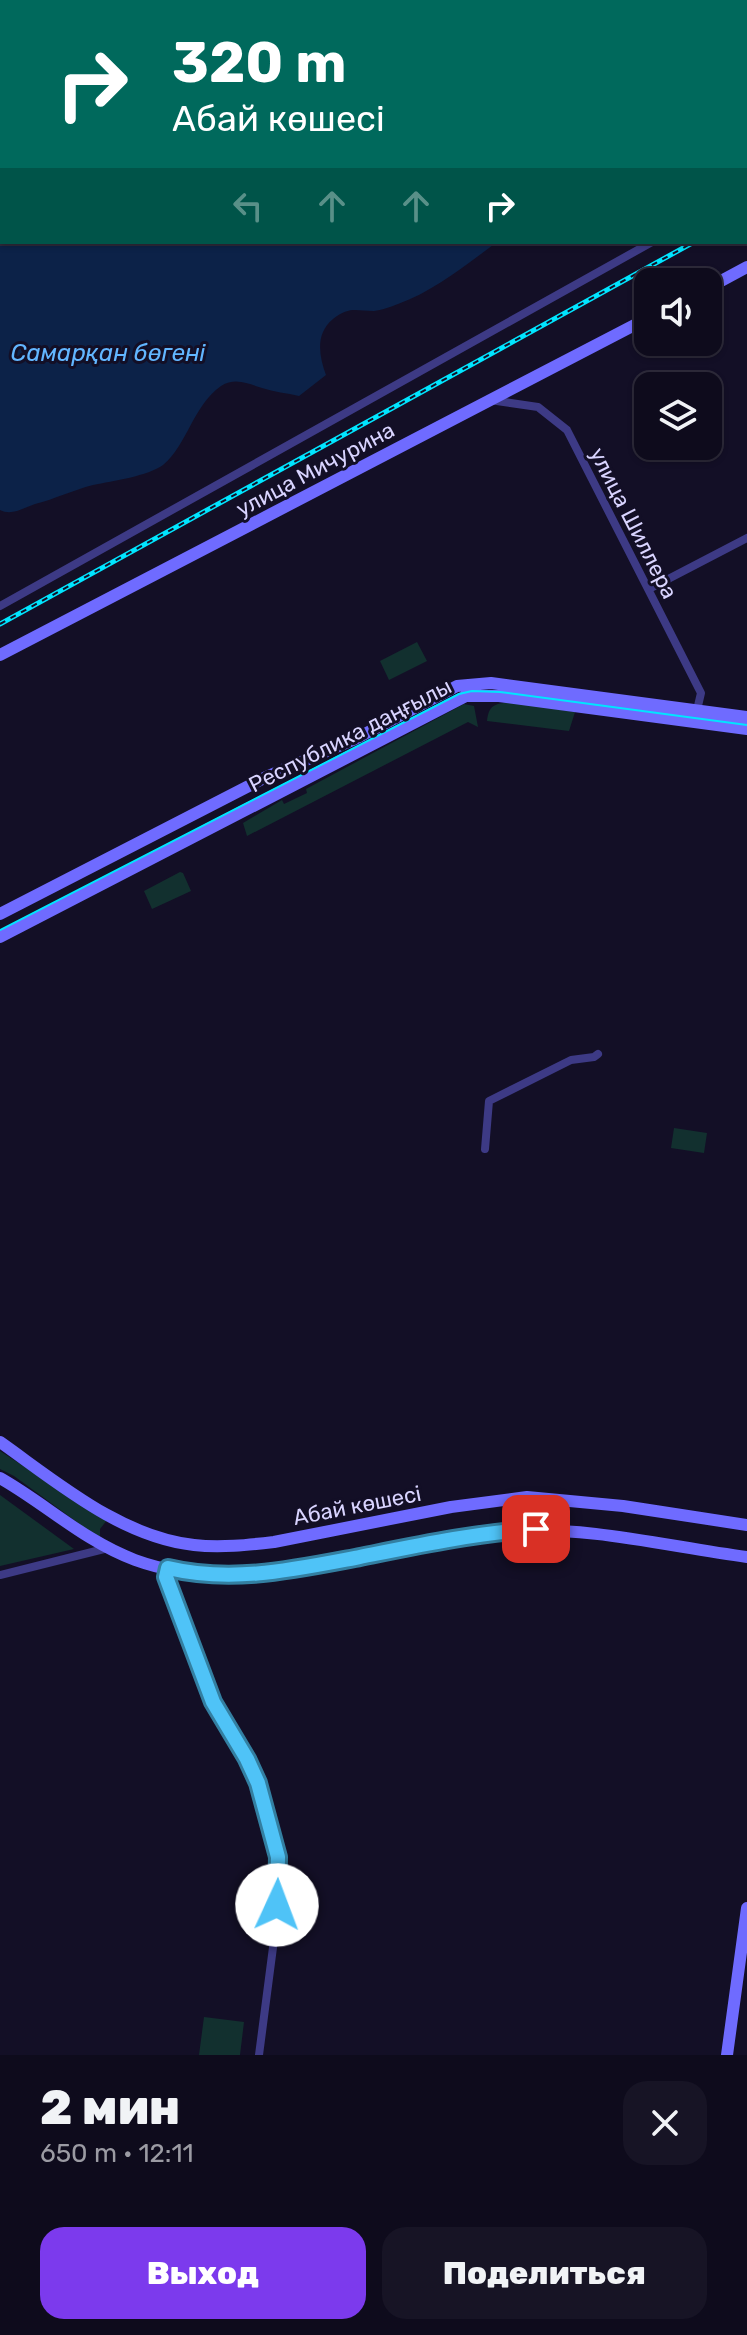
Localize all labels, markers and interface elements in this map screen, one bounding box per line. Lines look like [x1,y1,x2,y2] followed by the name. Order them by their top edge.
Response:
[172,30,347,96] text: 320 m
[40,32,144,136] icon: right
[172,97,385,140] text: Абай көшесі
[226,184,270,228] icon: left
[310,184,354,228] icon: ahead
[394,184,438,228] icon: ahead
[478,184,522,228] icon: right
[634,268,722,460] map controls
[634,268,722,356] button: sound
[11,339,207,367] water label: Самарқан бөгені
[634,372,722,460] button: layers
[231,416,399,523] street label: улица Мичурина
[584,443,683,603] street label: улица Шиллера
[244,673,456,798] street label: Республика даңғылы
[291,1480,423,1531] street label: Абай көшесі
[502,1495,570,1563] pin
[514,1507,558,1551] icon: arrive
[235,1863,319,1947] position arrow
[40,2079,180,2136] text: 2 мин
[623,2081,707,2165] button: close
[40,2138,194,2169] text: 650 m · 12:11
[40,2227,366,2319] button: Выход
[382,2227,707,2319] button: Поделиться

